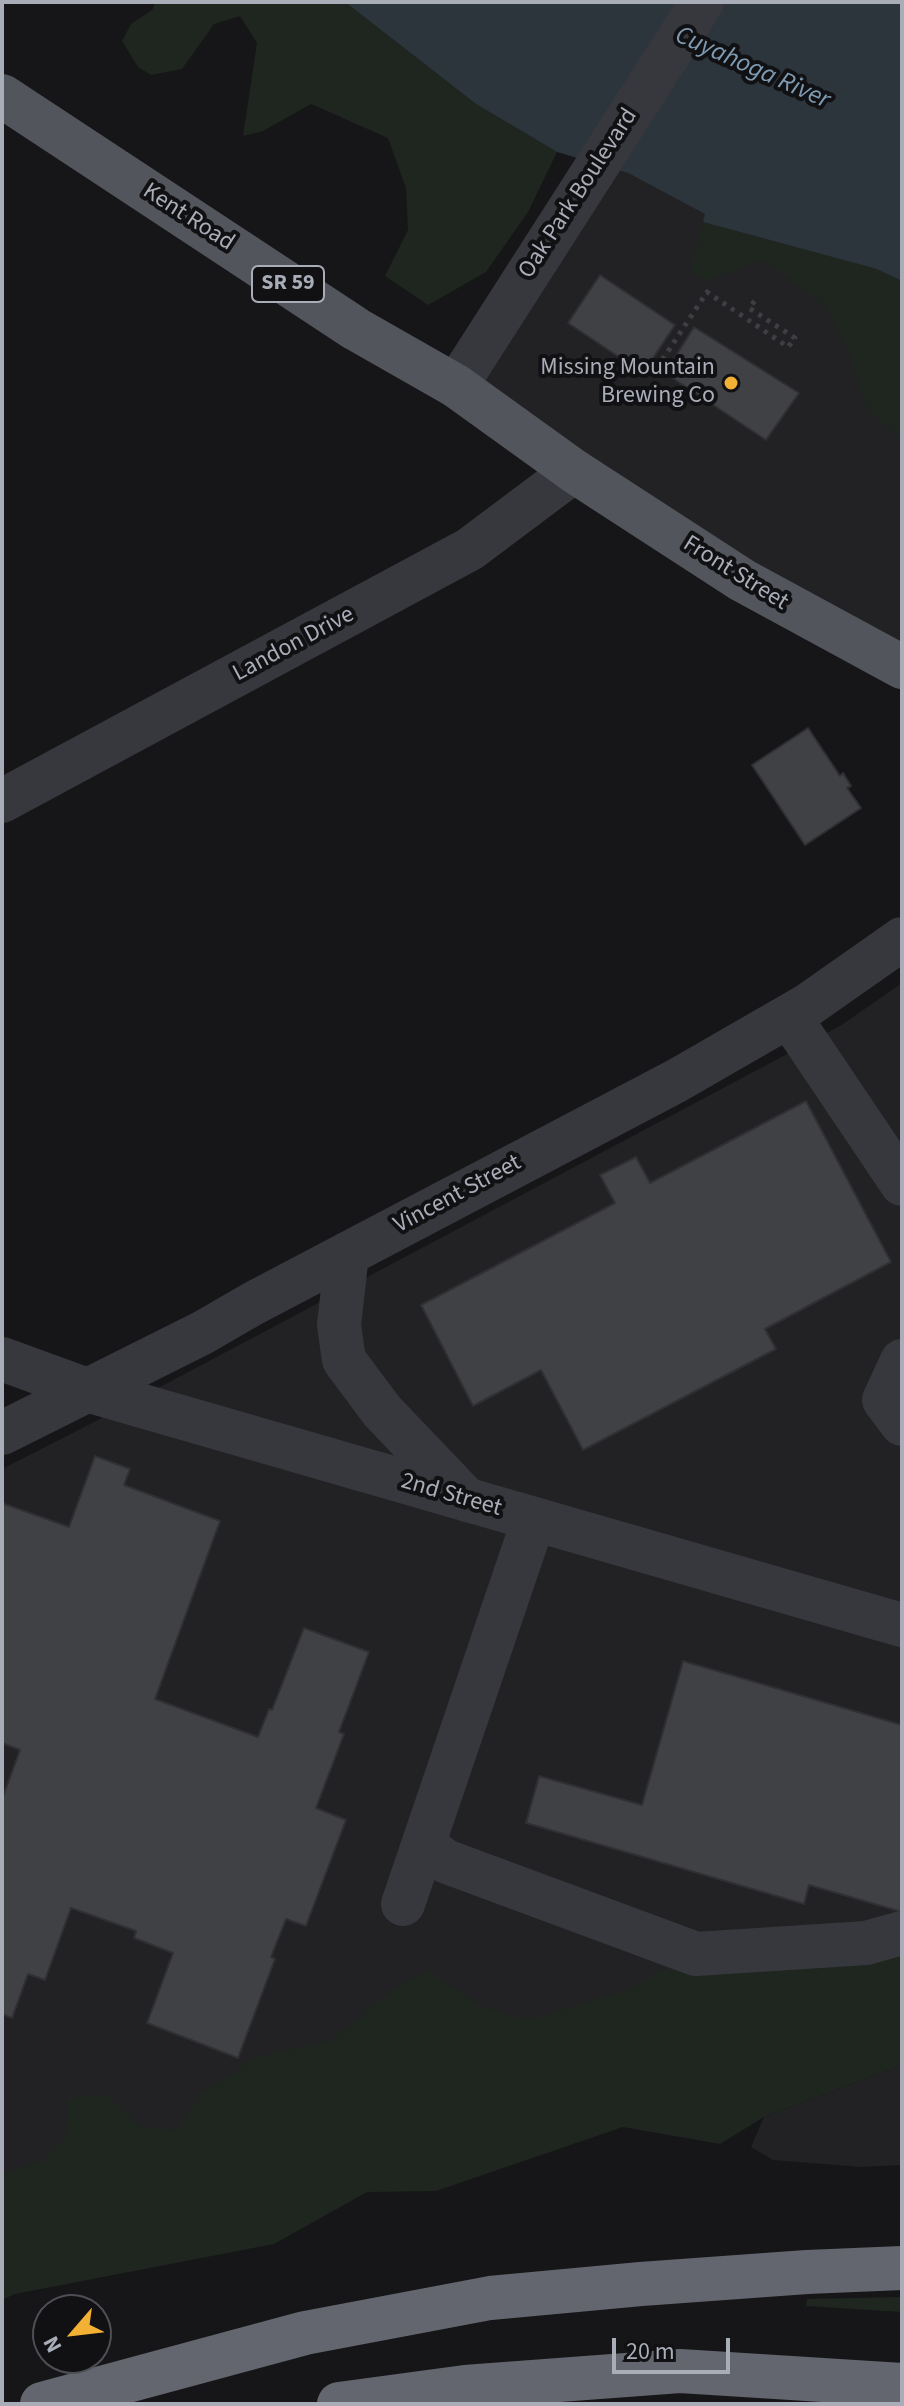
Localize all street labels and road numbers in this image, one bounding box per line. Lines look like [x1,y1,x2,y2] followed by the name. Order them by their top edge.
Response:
[513,104,645,284] street label: Oak Park Boulevard
[137,178,239,258] street label: Kent Road
[252,266,324,302] road number: SR 59
[677,530,793,618] street label: Front Street
[228,601,360,689] street label: Landon Drive
[389,1149,527,1241] street label: Vincent Street
[397,1468,505,1524] street label: 2nd Street

